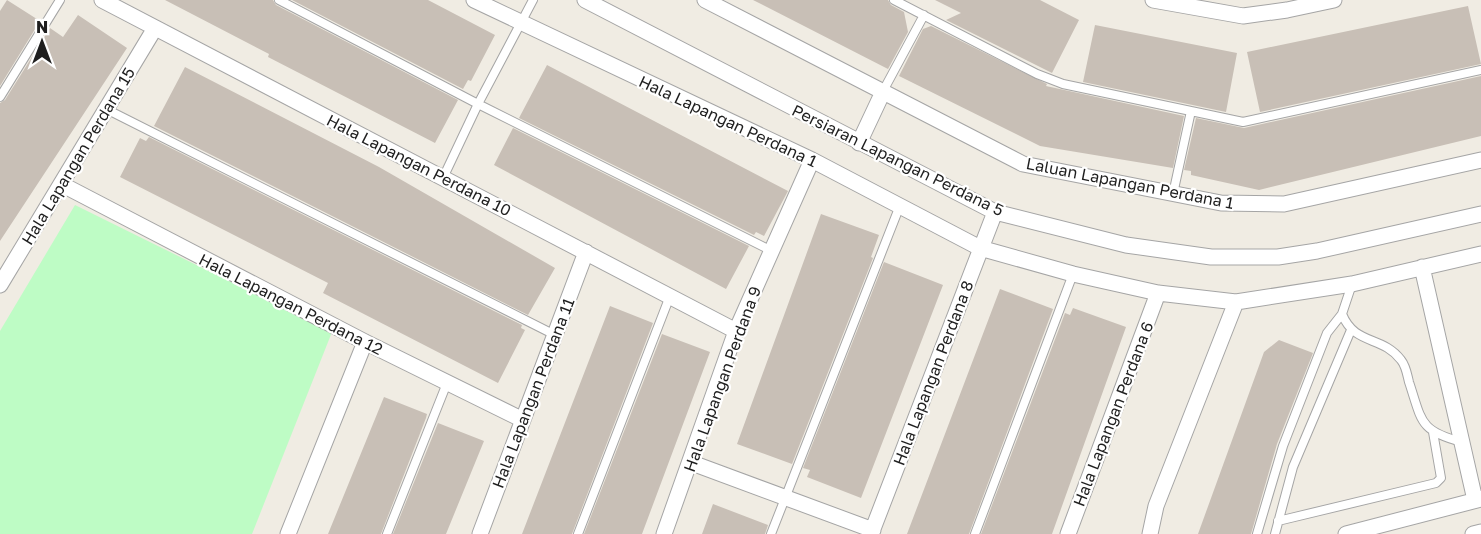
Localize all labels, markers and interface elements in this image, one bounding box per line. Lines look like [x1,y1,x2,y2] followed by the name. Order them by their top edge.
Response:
[12,12,72,72] north arrow
[36,17,48,37] text: N
[17,64,139,248] street label: Hala Lapangan Perdana 15
[636,71,820,171] street label: Hala Lapangan Perdana 1
[789,100,1007,220] street label: Persiaran Lapangan Perdana 5
[323,110,515,220] street label: Hala Lapangan Perdana 10
[1025,153,1236,213] street label: Laluan Lapangan Perdana 1
[196,249,386,359] street label: Hala Lapangan Perdana 12
[888,278,978,468] street label: Hala Lapangan Perdana 8
[679,283,765,475] street label: Hala Lapangan Perdana 9
[487,295,579,491] street label: Hala Lapangan Perdana 11
[1068,319,1158,509] street label: Hala Lapangan Perdana 6

